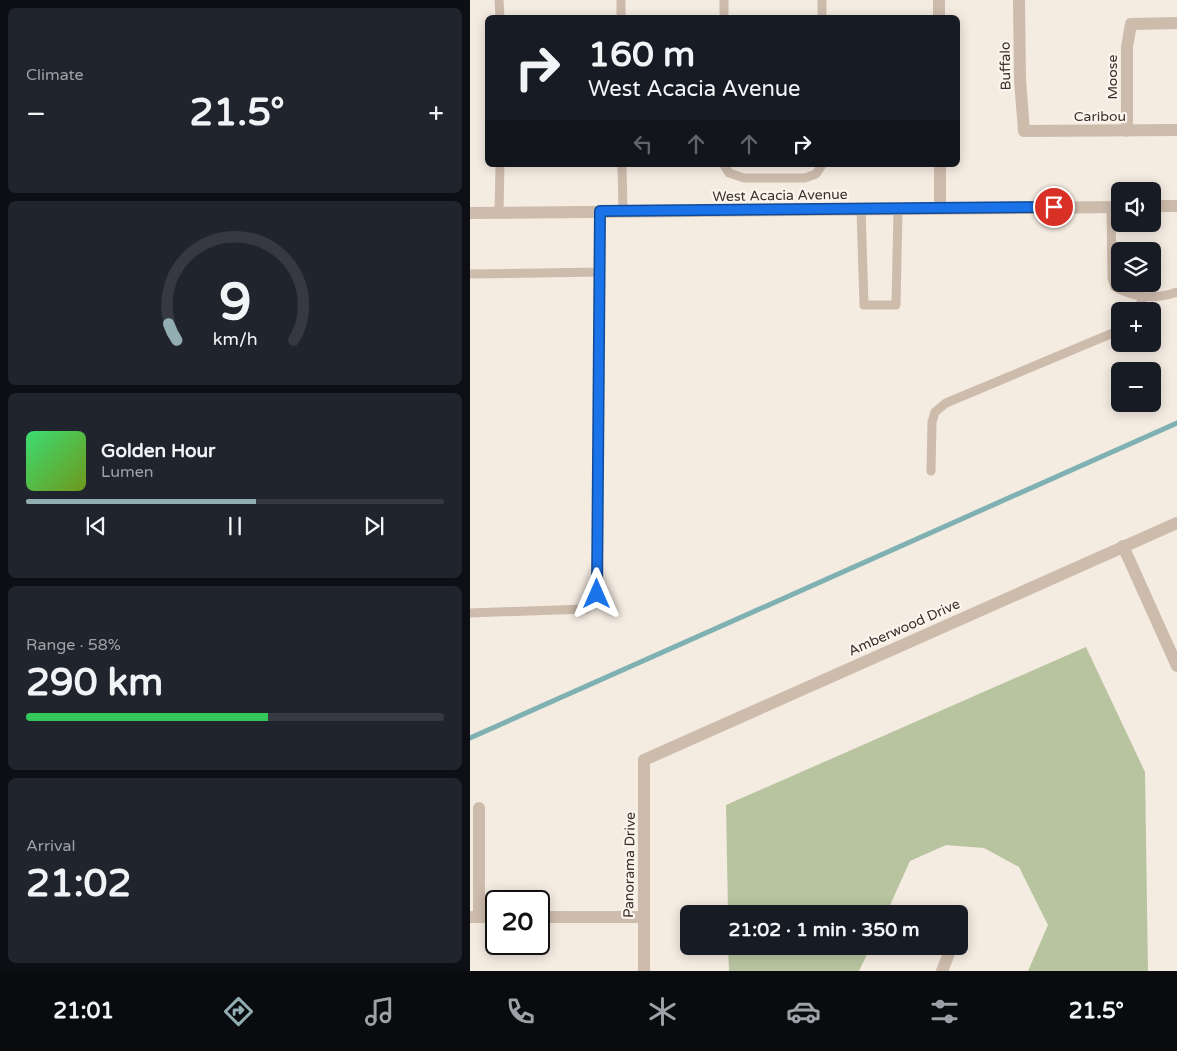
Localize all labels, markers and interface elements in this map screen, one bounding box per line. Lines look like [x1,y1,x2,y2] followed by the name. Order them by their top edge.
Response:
[588,34,695,76] text: 160 m
[505,35,570,100] icon: right
[997,42,1014,90] street label: Buffalo
[1104,54,1121,100] street label: Moose
[26,65,84,85] text: Climate
[588,76,801,102] text: West Acacia Avenue
[190,90,285,136] text: 21.5°
[26,97,46,131] text: −
[428,97,444,131] text: +
[1074,108,1126,125] street label: Caribou
[629,130,657,158] icon: left
[682,130,710,158] icon: ahead
[735,130,763,158] icon: ahead
[788,130,816,158] icon: right
[1111,182,1161,412] map controls
[1111,182,1161,232] button: sound
[712,186,848,205] street label: West Acacia Avenue
[1033,186,1075,228] pin
[1040,193,1068,221] icon: arrive
[1111,242,1161,292] button: layers
[219,271,251,334] text: 9
[1111,302,1161,352] button: +
[213,329,257,350] text: km/h
[1111,362,1161,412] button: −
[101,440,215,462] text: Golden Hour
[101,462,153,482] text: Lumen
[82,512,110,540] icon: previous
[221,512,249,540] icon: pause
[360,512,388,540] icon: next
[570,567,622,619] position arrow
[846,595,963,660] street label: Amberwood Drive
[26,635,121,655] text: Range · 58%
[26,660,163,706] text: 290 km
[620,812,639,918] street label: Panorama Drive
[26,836,75,856] text: Arrival
[26,861,131,907] text: 21:02
[485,890,550,955] speed limit sign: 20
[728,919,920,941] text: 21:02 · 1 min · 350 m
[221,994,256,1029] icon: directions
[362,994,397,1029] icon: music
[503,994,538,1029] icon: phone
[645,994,680,1029] icon: climate
[786,994,821,1029] icon: car
[927,994,962,1029] icon: filters
[53,998,114,1024] text: 21:01
[1069,998,1124,1024] text: 21.5°

